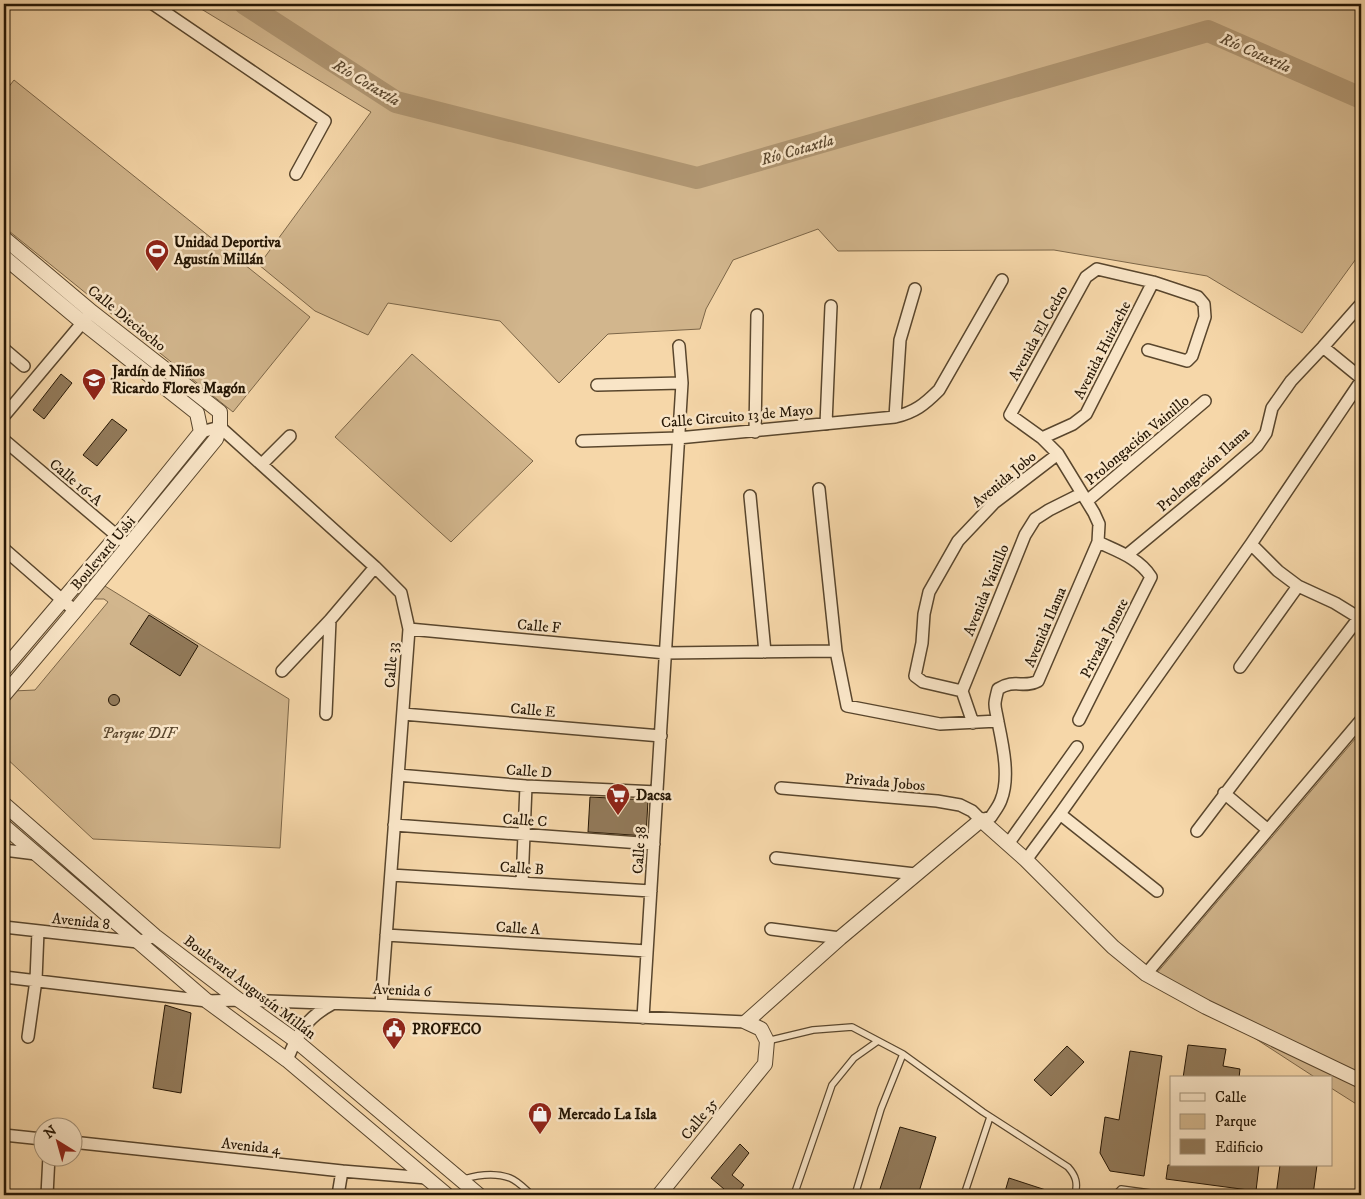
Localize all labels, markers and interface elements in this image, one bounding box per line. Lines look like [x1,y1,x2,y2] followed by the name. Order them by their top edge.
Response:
[1216,28,1294,77] water label: Río Cotaxtla
[328,54,404,111] water label: Río Cotaxtla
[758,130,836,170] water label: Río Cotaxtla
[173,233,282,269] place label: Unidad Deportiva Agustín Millán
[144,238,170,272] sports icon: Unidad Deportiva Agustín Millán
[84,281,170,356] street label: Calle Dieciocho
[1005,282,1072,384] street label: Avenida El Cedro
[1070,298,1135,402] street label: Avenida Huizache
[110,362,246,398] place label: Jardín de Niños Ricardo Flores Magón
[81,367,107,401] school or university icon: Jardín de Niños Ricardo Flores Magón
[1081,391,1193,490] street label: Prolongación Vainillo
[660,400,814,433] street label: Calle Circuito 13 de Mayo
[1153,422,1254,516] street label: Prolongación Ilama
[968,447,1040,512] street label: Avenida Jobo
[45,455,106,510] street label: Calle 16-A
[67,512,140,594] street label: Boulevard Usbi
[959,541,1014,639] street label: Avenida Vainillo
[1020,584,1071,670] street label: Avenida Ilama
[1076,595,1133,681] street label: Privada Jonote
[516,615,562,638] street label: Calle F
[380,641,403,689] street label: Calle 33
[510,699,557,722] street label: Calle E
[102,724,179,743] park label: Parque DIF
[505,760,553,783] street label: Calle D
[844,770,926,795] street label: Privada Jobos
[605,782,631,816] supermarket icon: Dacsa
[636,786,672,805] place label: Dacsa
[502,809,548,832] street label: Calle C
[628,826,651,875] street label: Calle 38
[499,857,545,880] street label: Calle B
[51,909,111,934] street label: Avenida 8
[495,917,541,940] street label: Calle A
[180,931,320,1043] street label: Boulevard Augustín Millán
[372,979,433,1002] street label: Avenida 6
[381,1016,407,1050] public building icon: PROFECO
[412,1020,482,1039] place label: PROFECO
[1170,1076,1332,1166] legend
[1215,1088,1247,1107] text: Calle
[677,1094,722,1144] street label: Calle 35
[527,1101,553,1135] shop icon: Mercado La Isla
[558,1105,657,1124] place label: Mercado La Isla
[1215,1112,1256,1131] text: Parque
[32,1116,82,1166] north arrow
[41,1121,61,1143] text: N
[220,1134,282,1159] street label: Avenida 4
[1215,1138,1263,1157] text: Edificio

